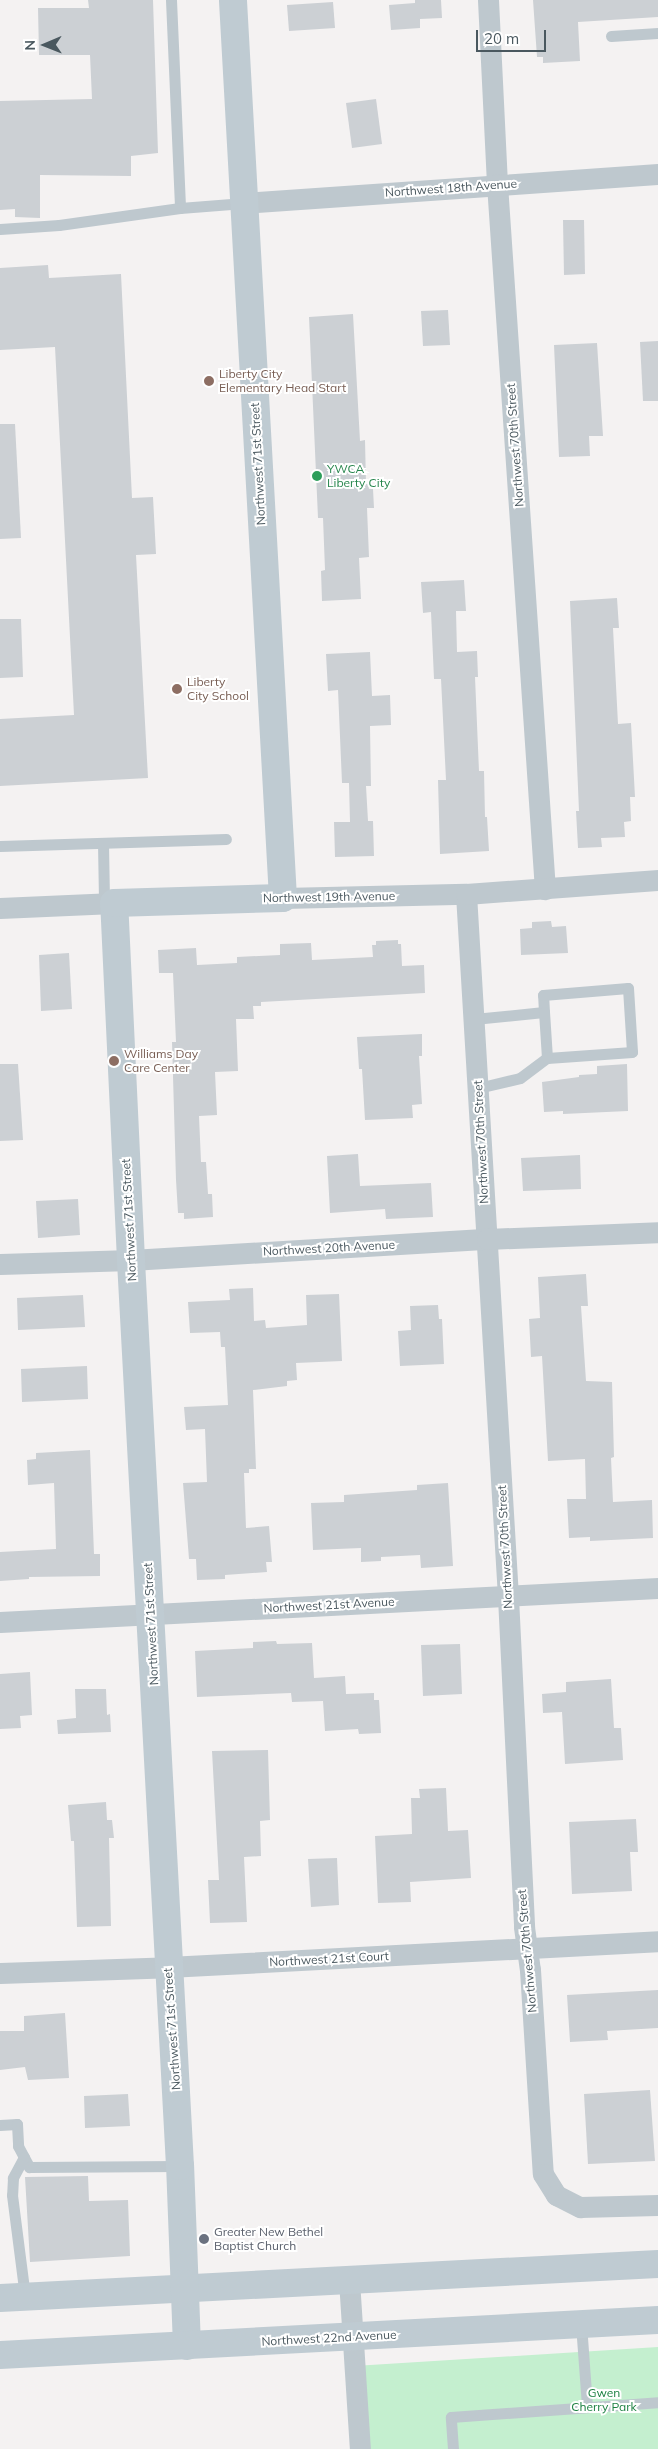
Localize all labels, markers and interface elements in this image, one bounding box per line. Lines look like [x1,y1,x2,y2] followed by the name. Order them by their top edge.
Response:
[20,20,70,70] north arrow
[478,20,548,52] scale bar
[484,29,519,48] text: 20 m
[21,40,39,51] text: N
[385,176,517,200] street label: Northwest 18th Avenue
[219,367,346,395] place label: Liberty City Elementary Head Start
[203,375,215,387] marker: Liberty City Elementary Head Start
[504,383,526,507] street label: Northwest 70th Street
[248,402,268,526] street label: Northwest 71st Street
[327,462,390,490] place label: YWCA Liberty City
[311,470,323,482] marker: YWCA Liberty City
[187,675,249,703] place label: Liberty City School
[171,683,183,695] marker: Liberty City School
[263,889,395,905] street label: Northwest 19th Avenue
[124,1047,198,1075] place label: Williams Day Care Center
[108,1055,120,1067] marker: Williams Day Care Center
[471,1080,491,1204] street label: Northwest 70th Street
[119,1158,139,1282] street label: Northwest 71st Street
[263,1237,395,1259] street label: Northwest 20th Avenue
[495,1485,515,1609] street label: Northwest 70th Street
[141,1562,161,1686] street label: Northwest 71st Street
[263,1594,395,1616] street label: Northwest 21st Avenue
[514,1889,540,2013] street label: Northwest 70th Street
[269,1949,389,1969] street label: Northwest 21st Court
[161,1967,183,2091] street label: Northwest 71st Street
[214,2225,323,2253] place label: Greater New Bethel Baptist Church
[198,2233,210,2245] marker: Greater New Bethel Baptist Church
[261,2327,397,2349] street label: Northwest 22nd Avenue
[571,2386,637,2414] park label: Gwen Cherry Park

